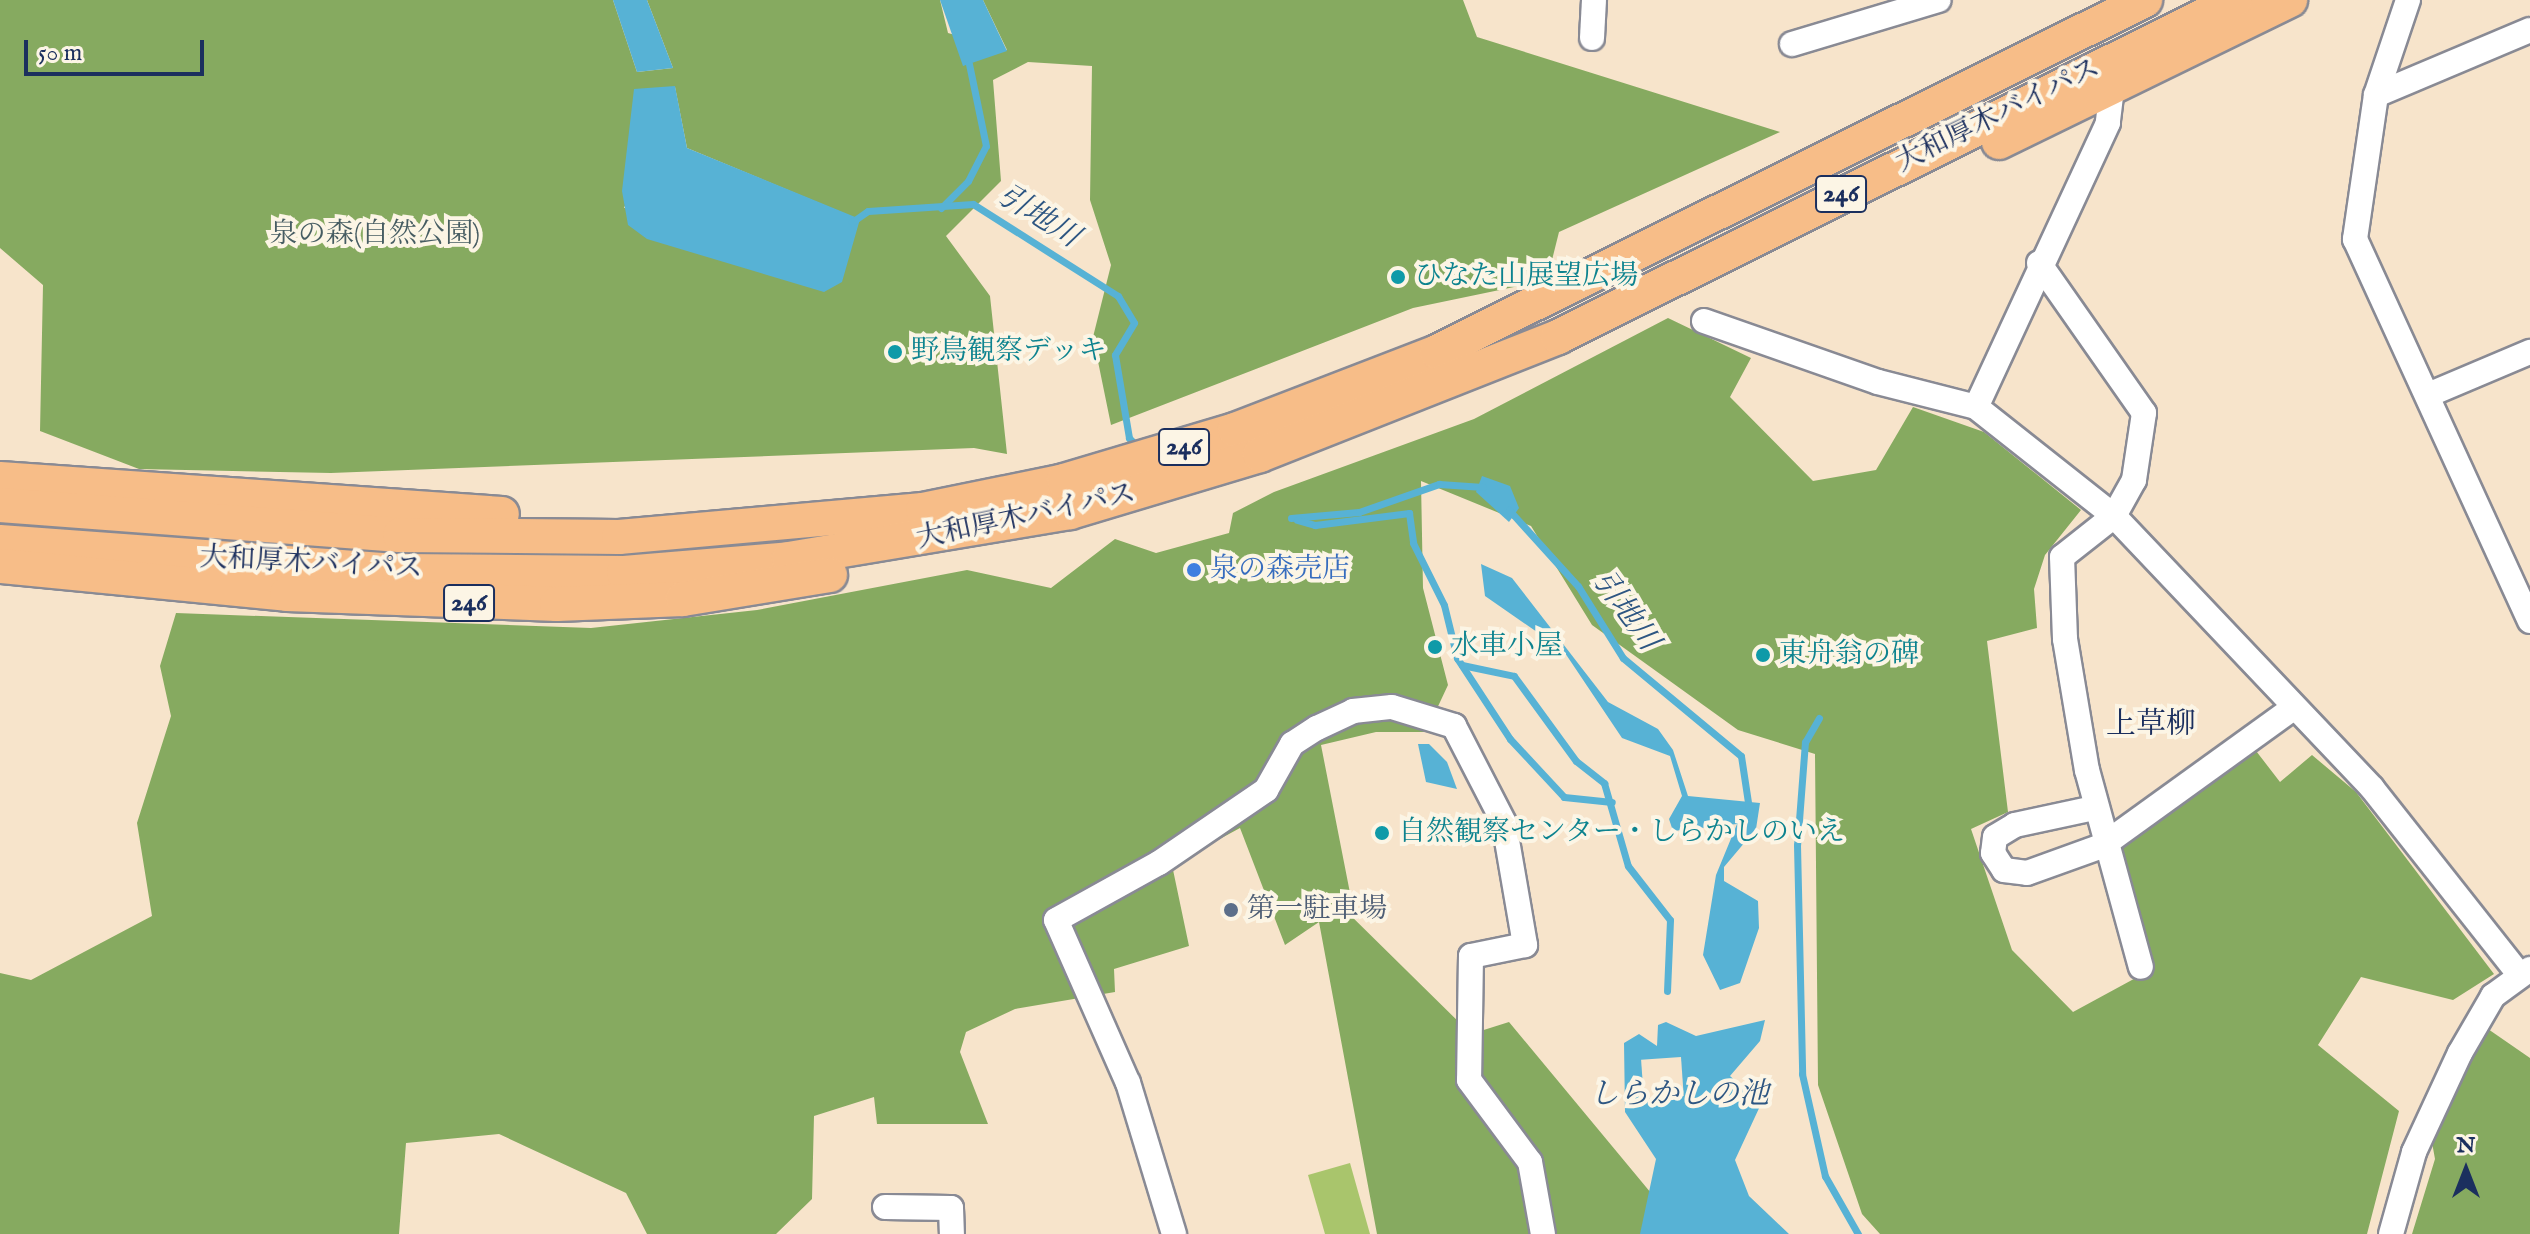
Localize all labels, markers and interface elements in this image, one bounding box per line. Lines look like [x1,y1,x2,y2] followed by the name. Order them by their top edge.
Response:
[28,24,208,74] scale bar
[38,38,82,69] text: 50 m
[1890,52,2106,180] street label: 大和厚木バイパス
[1815,172,1867,216] road number: 246
[990,178,1086,256] water label: 引地川
[270,218,480,252] park label: 泉の森(自然公園)
[1414,260,1638,294] place label: ひなた山展望広場
[1389,268,1407,286] marker: ひなた山展望広場
[911,335,1107,369] place label: 野鳥観察デッキ
[886,343,904,361] marker: 野鳥観察デッキ
[1158,425,1210,469] road number: 246
[913,477,1139,557] street label: 大和厚木バイパス
[198,541,424,587] street label: 大和厚木バイパス
[1210,553,1350,587] place label: 泉の森売店
[1185,561,1203,579] marker: 泉の森売店
[1584,564,1666,658] water label: 引地川
[443,581,495,625] road number: 246
[1451,630,1563,664] place label: 水車小屋
[1426,638,1444,656] marker: 水車小屋
[1779,638,1919,672] place label: 東舟翁の碑
[1754,646,1772,664] marker: 東舟翁の碑
[2106,707,2196,743] district label: 上草柳
[1398,816,1846,850] place label: 自然観察センター・しらかしのいえ
[1373,824,1391,842] marker: 自然観察センター・しらかしのいえ
[1247,893,1387,927] place label: 第一駐車場
[1222,901,1240,919] marker: 第一駐車場
[1589,1077,1769,1113] water label: しらかしの池
[2426,1130,2506,1210] north arrow
[2456,1132,2476,1160] text: N

